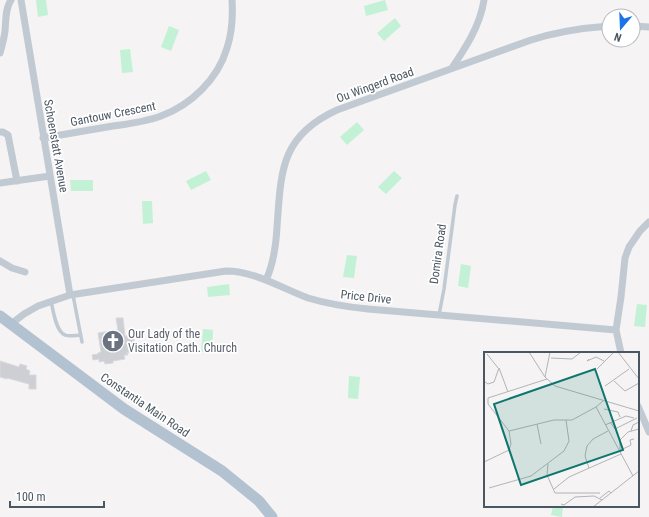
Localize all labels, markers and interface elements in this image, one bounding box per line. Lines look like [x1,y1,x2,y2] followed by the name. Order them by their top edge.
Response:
[601,8,641,48] north arrow
[612,30,623,44] text: N
[334,64,416,105] street label: Ou Wingerd Road
[41,98,71,194] street label: Schoenstatt Avenue
[69,99,157,129] street label: Gantouw Crescent
[427,223,449,285] street label: Domira Road
[340,287,392,307] street label: Price Drive
[128,327,237,355] place label: Our Lady of the Visitation Cath. Church
[100,328,126,354] church icon: Our Lady of the Visitation Cath. Church
[484,352,639,507] inset map
[98,370,192,440] street label: Constantia Main Road
[10,483,104,509] scale bar
[16,490,46,504] text: 100 m

